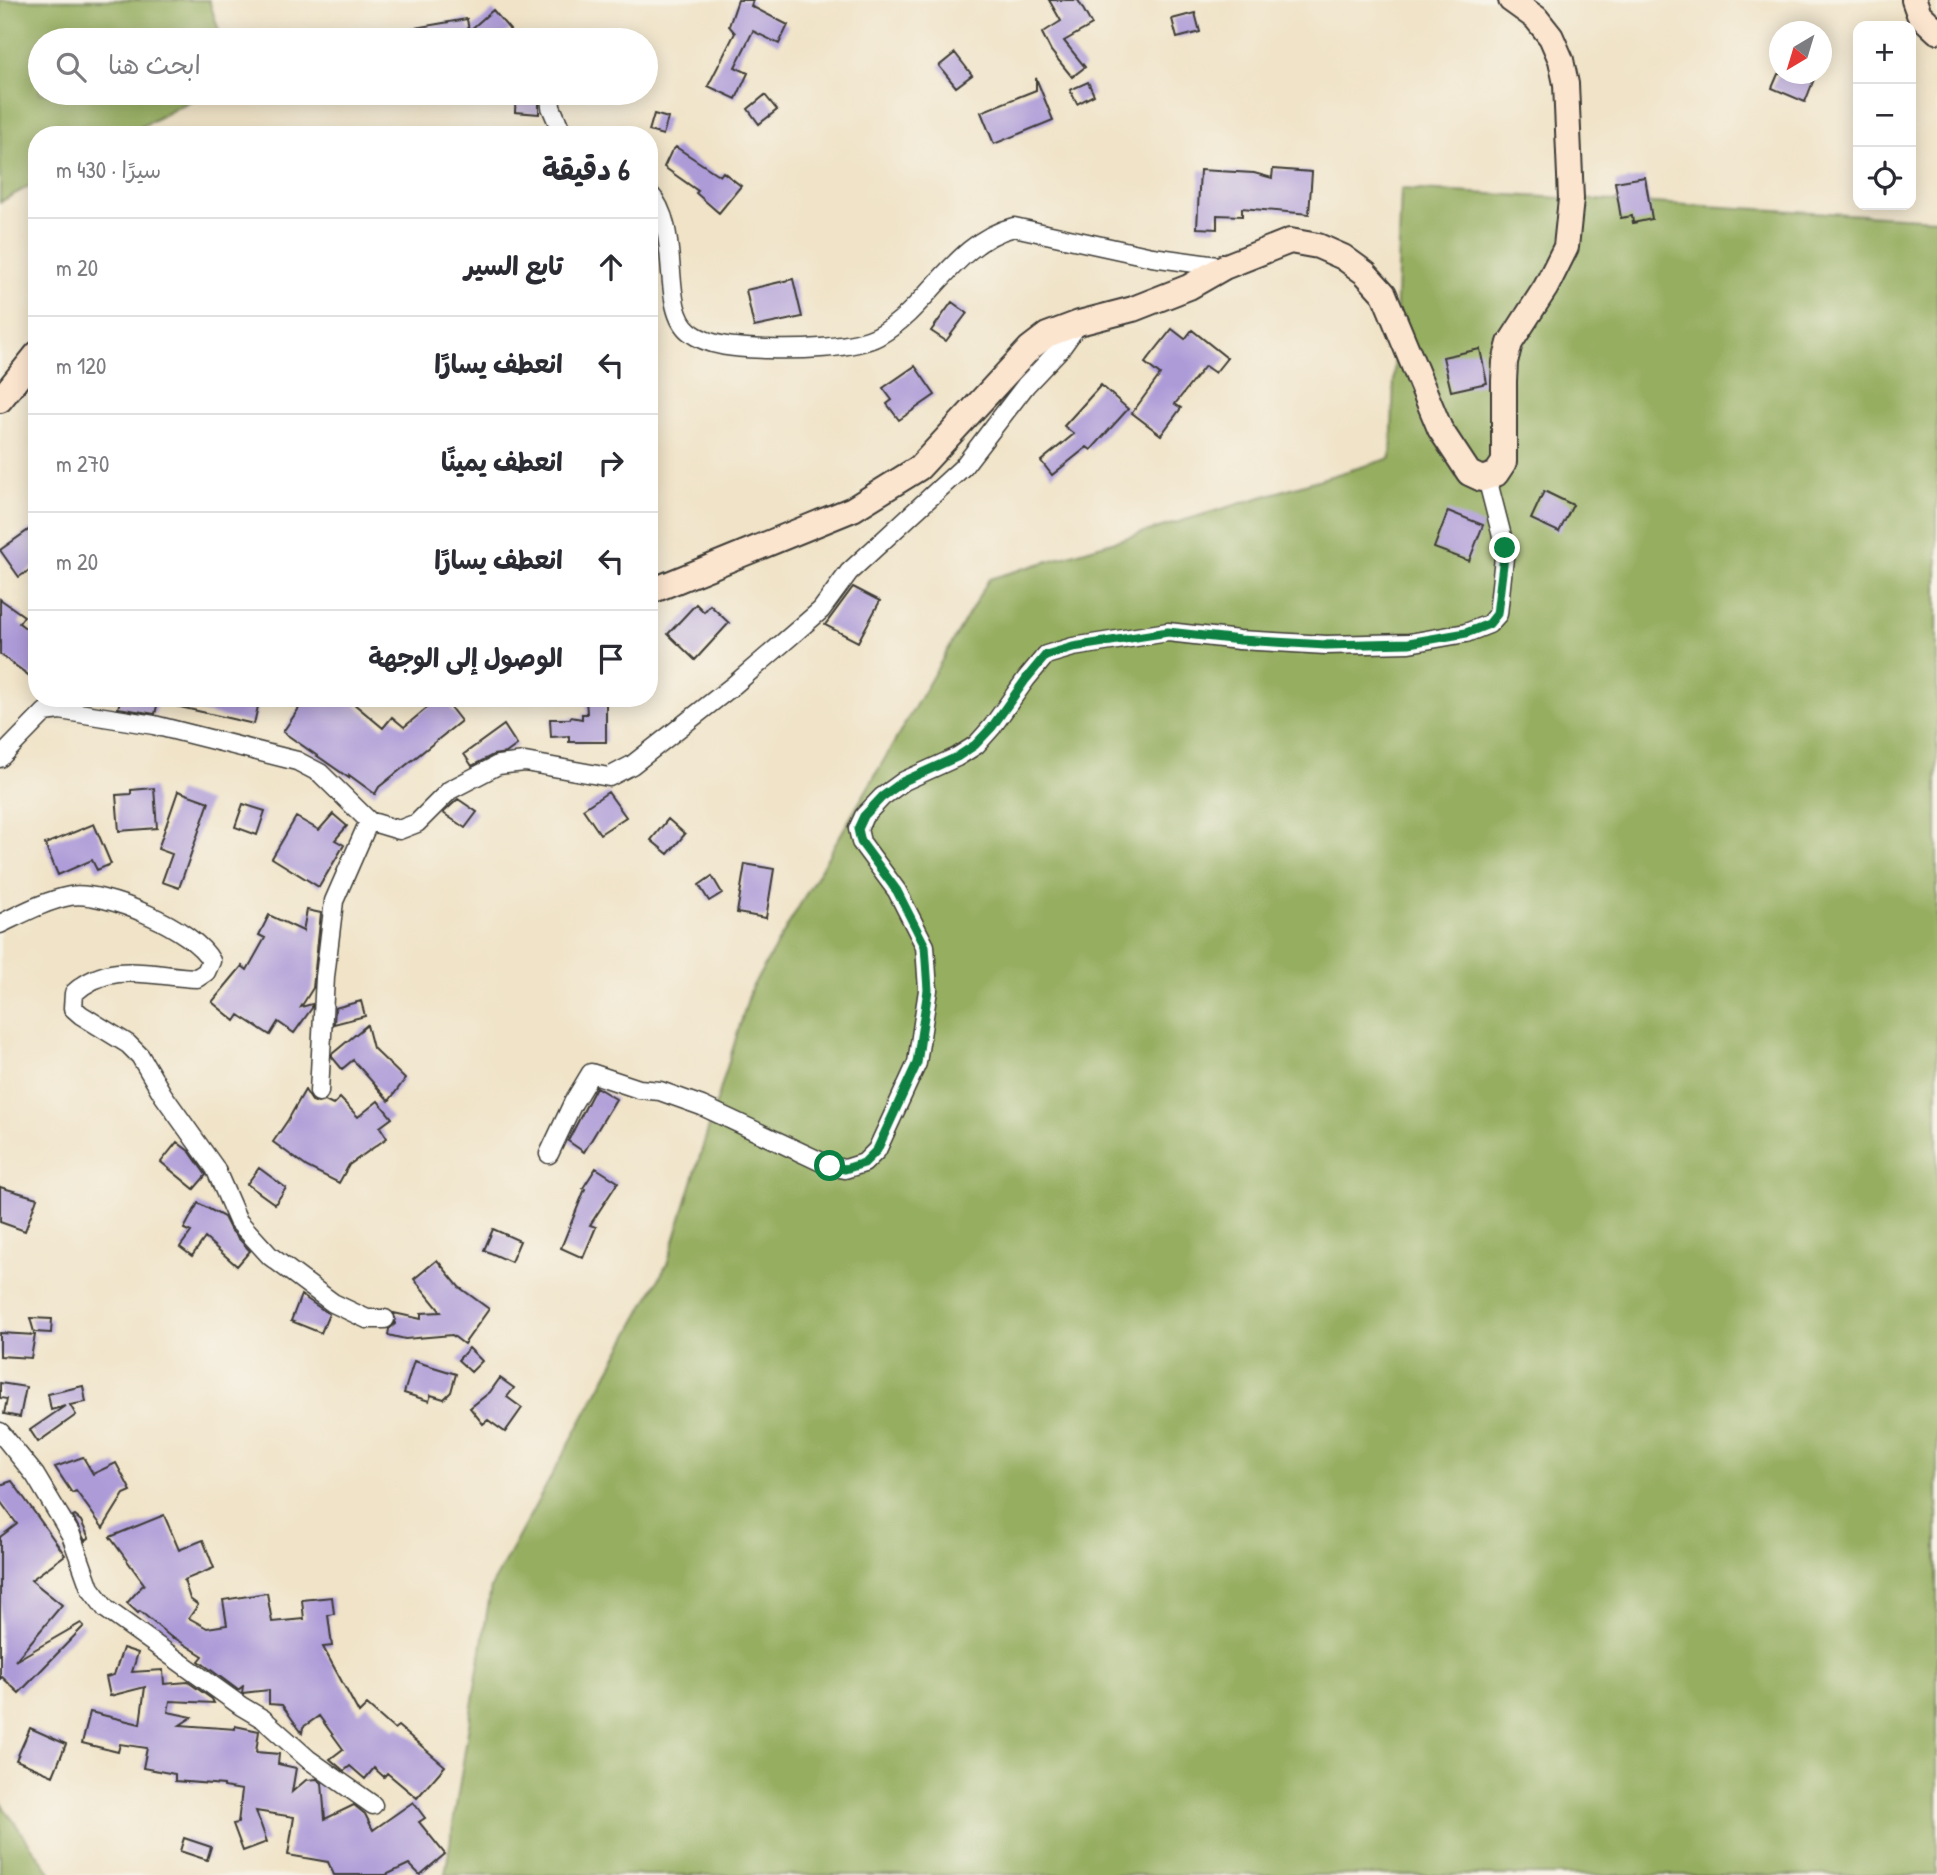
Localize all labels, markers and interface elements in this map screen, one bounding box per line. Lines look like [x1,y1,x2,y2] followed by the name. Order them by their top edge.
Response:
[1769,21,1832,84] north arrow
[1853,21,1916,210] map controls
[1853,21,1916,84] button: +
[28,28,658,105] search box
[108,47,201,82] text: ابحث هنا
[52,48,90,86] icon: search
[1853,84,1916,147] button: −
[1853,147,1916,210] button: locate
[542,149,630,189] text: 6 دقيقة
[56,154,161,185] text: سيرًا · 430 m
[464,248,563,283] text: تابع السير
[592,248,630,286] icon: ahead
[56,252,98,283] text: 20 m
[434,346,563,381] text: انعطف يسارًا
[592,346,630,384] icon: left
[56,350,106,381] text: 120 m
[441,444,563,479] text: انعطف يمينًا
[592,444,630,482] icon: right
[56,448,109,479] text: 270 m
[1489,532,1520,563] route end
[434,542,563,577] text: انعطف يسارًا
[592,542,630,580] icon: left
[56,546,98,577] text: 20 m
[368,640,563,675] text: الوصول إلى الوجهة
[592,640,630,678] icon: arrive
[814,1150,845,1181] route start

